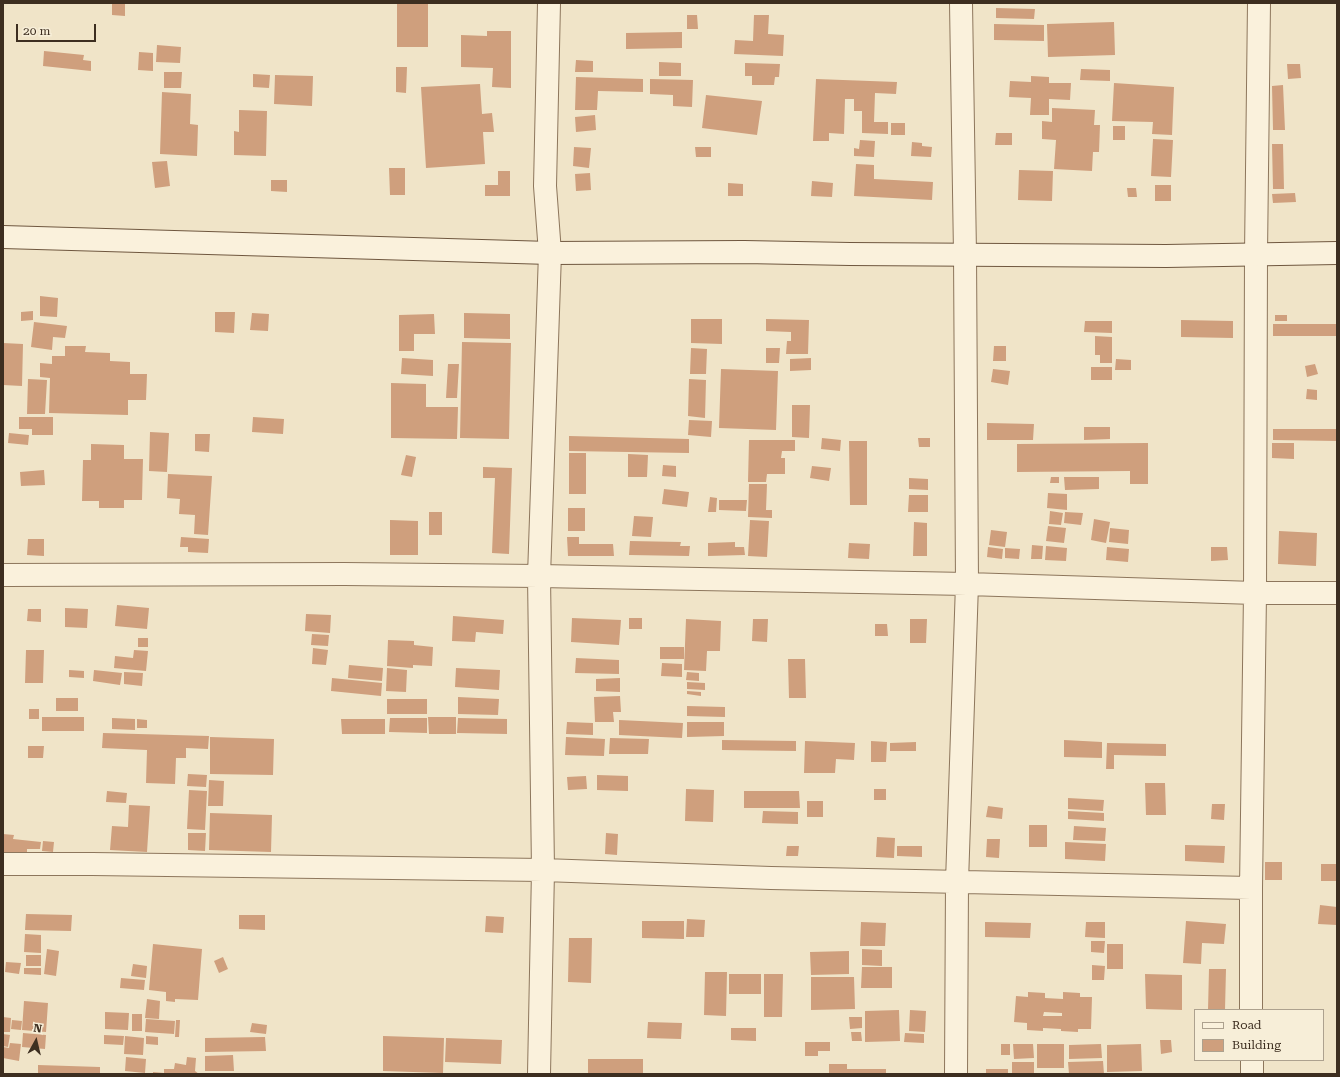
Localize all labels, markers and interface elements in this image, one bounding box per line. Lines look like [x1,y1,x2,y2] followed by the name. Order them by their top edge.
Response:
[18,16,98,42] scale bar
[23,24,50,38] text: 20 m
[1194,1009,1324,1061] legend
[1232,1018,1261,1032] text: Road
[16,1021,56,1061] north arrow
[33,1022,43,1036] text: N
[1232,1038,1281,1052] text: Building

